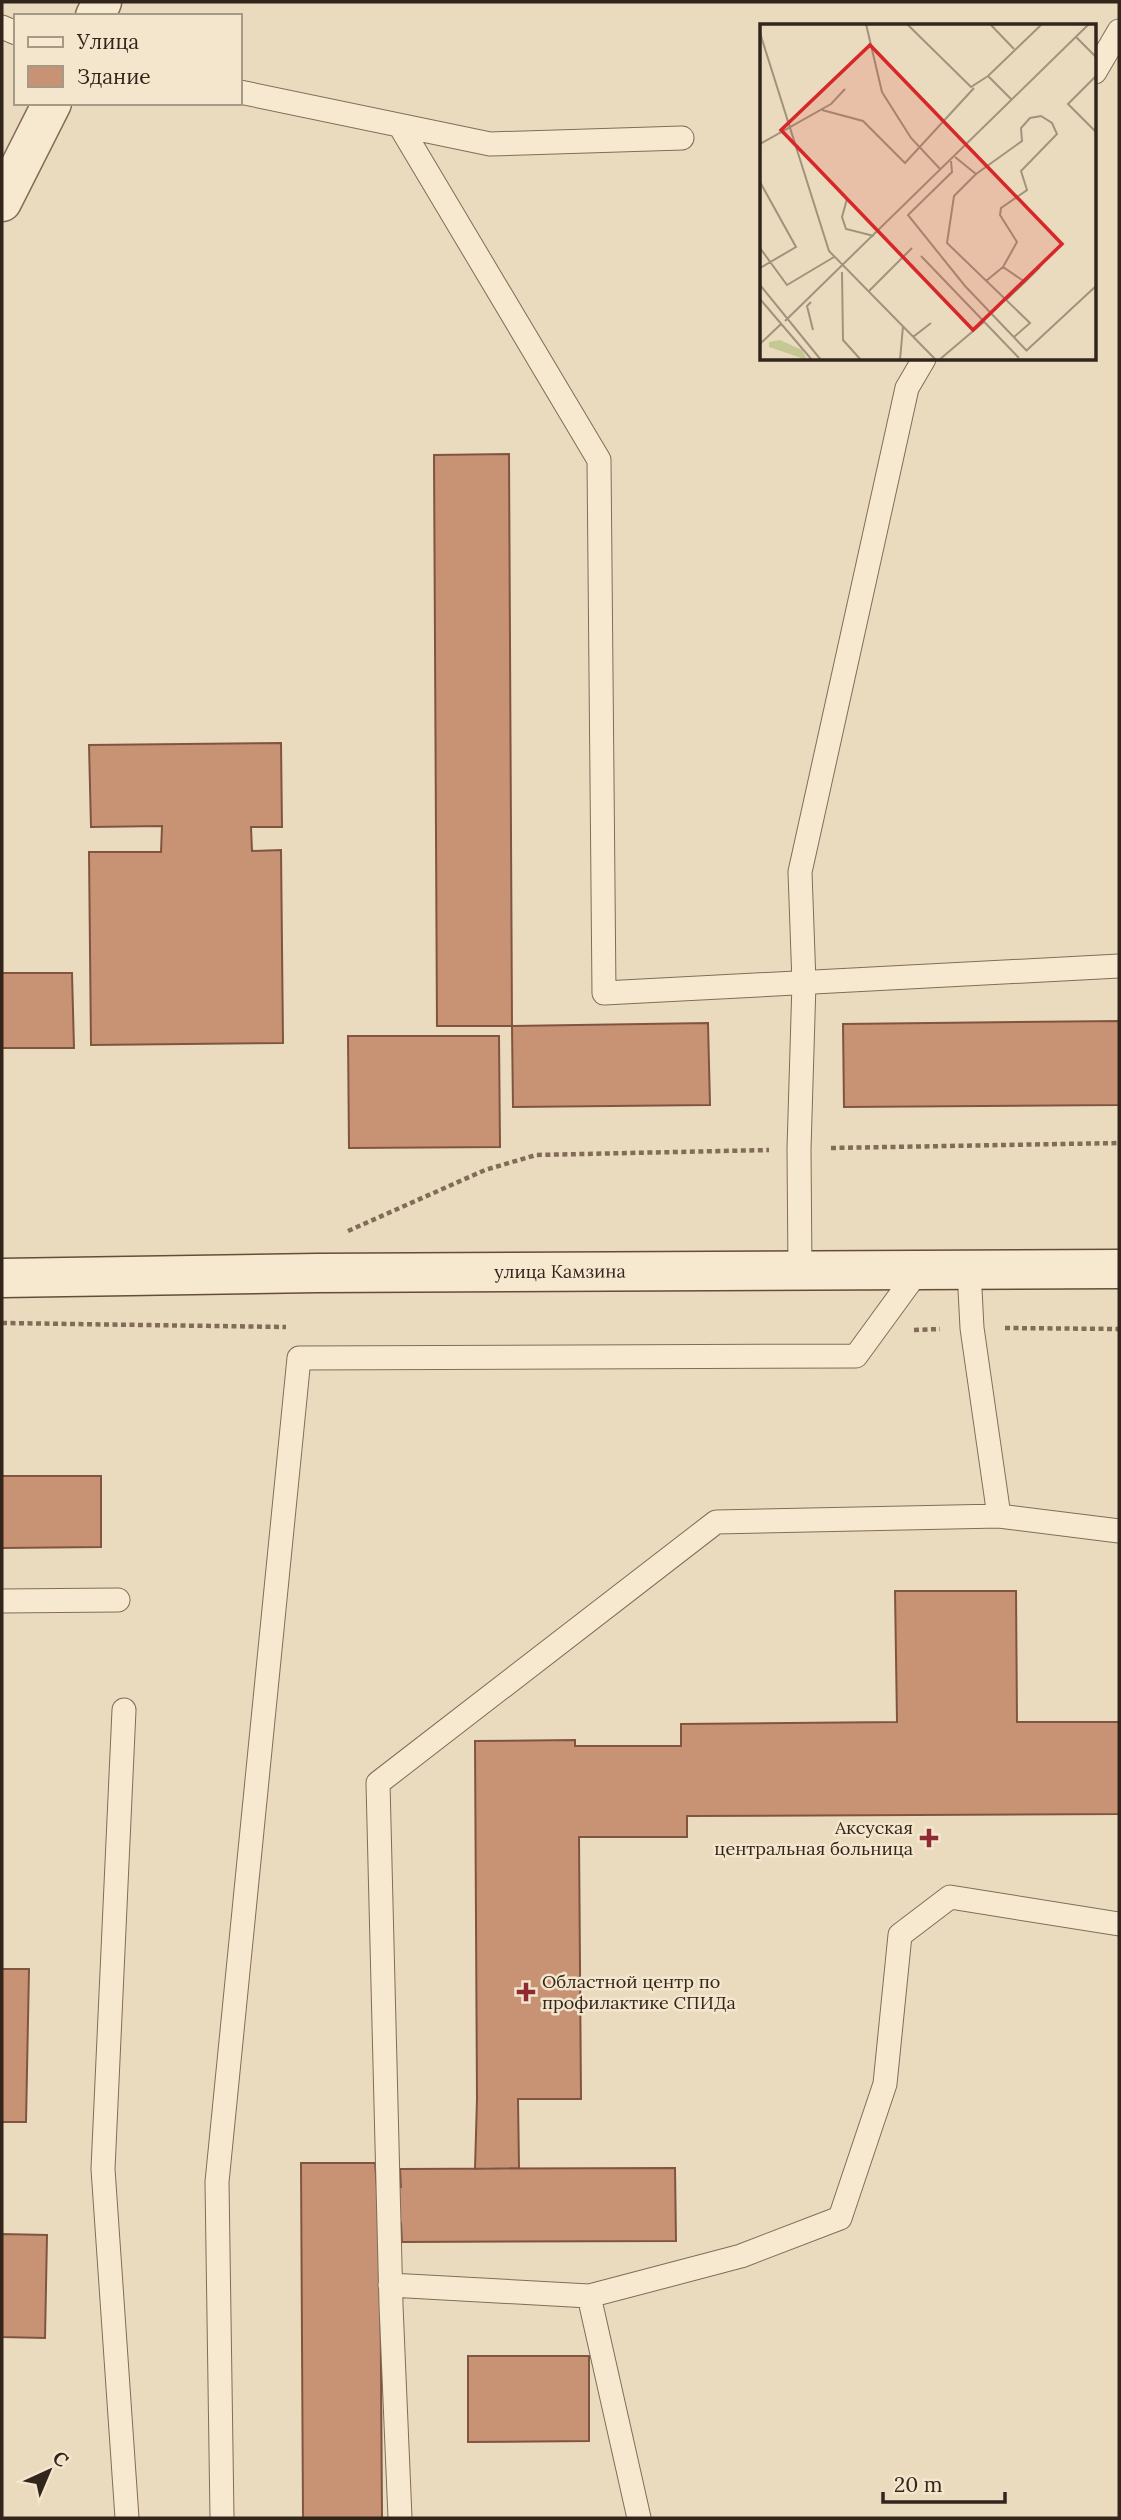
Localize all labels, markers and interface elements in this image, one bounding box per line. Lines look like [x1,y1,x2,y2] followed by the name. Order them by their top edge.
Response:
[14,14,242,105] legend
[760,24,1096,360] inset map
[76,28,139,55] text: Улица
[77,63,151,90] text: Здание
[494,1259,626,1283] street label: улица Камзина
[714,1816,913,1860] place label: Аксуская центральная больница
[919,1828,939,1848] marker: Аксуская центральная больница
[542,1970,736,2014] place label: Областной центр по профилактике СПИДа
[516,1982,536,2002] marker: Областной центр по профилактике СПИДа
[14,2436,84,2506] north arrow
[48,2446,74,2472] text: С
[883,2460,1006,2504] scale bar
[894,2471,943,2498] text: 20 m

